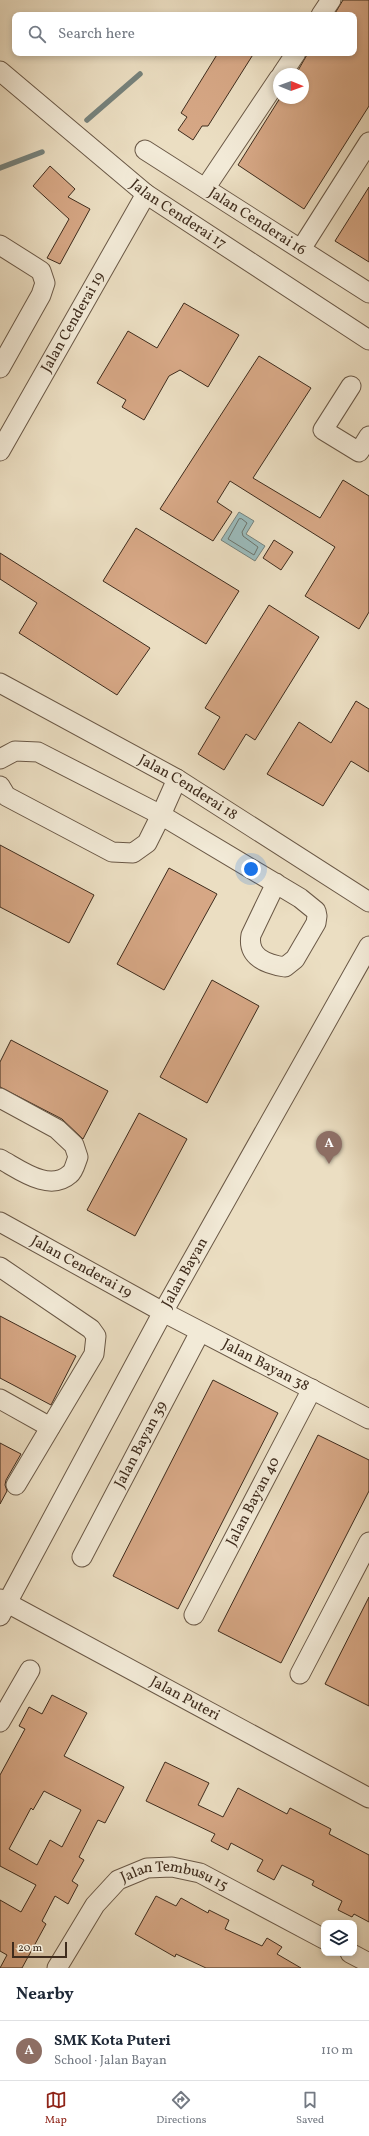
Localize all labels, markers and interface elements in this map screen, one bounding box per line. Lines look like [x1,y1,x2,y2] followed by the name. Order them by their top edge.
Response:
[12,12,357,56] search box
[26,23,48,45] icon: search
[58,24,135,45] text: Search here
[273,68,309,104] north arrow
[125,174,231,254] street label: Jalan Cenderai 17
[204,182,310,261] street label: Jalan Cenderai 16
[36,268,110,377] street label: Jalan Cenderai 19
[134,749,242,826] street label: Jalan Cenderai 18
[241,859,261,879] your location
[316,1131,342,1164] pin: A
[27,1230,136,1304] street label: Jalan Cenderai 19
[157,1234,213,1312] street label: Jalan Bayan
[218,1334,313,1397] street label: Jalan Bayan 38
[109,1397,173,1492] street label: Jalan Bayan 39
[221,1453,285,1550] street label: Jalan Bayan 40
[146,1671,224,1726] street label: Jalan Puteri
[117,1856,232,1896] street label: Jalan Tembusu 15
[321,1920,357,1956] map controls
[321,1920,357,1956] button: layers
[12,1940,67,1959] scale bar
[18,1941,42,1956] text: 20 m
[16,1983,74,2006] text: Nearby
[54,2031,171,2052] text: SMK Kota Puteri
[24,2042,34,2060] text: A
[321,2042,353,2060] text: 110 m
[54,2052,167,2070] text: School · Jalan Bayan
[45,2089,67,2128] tab: Map
[156,2089,207,2128] tab: Directions
[296,2089,324,2128] tab: Saved

